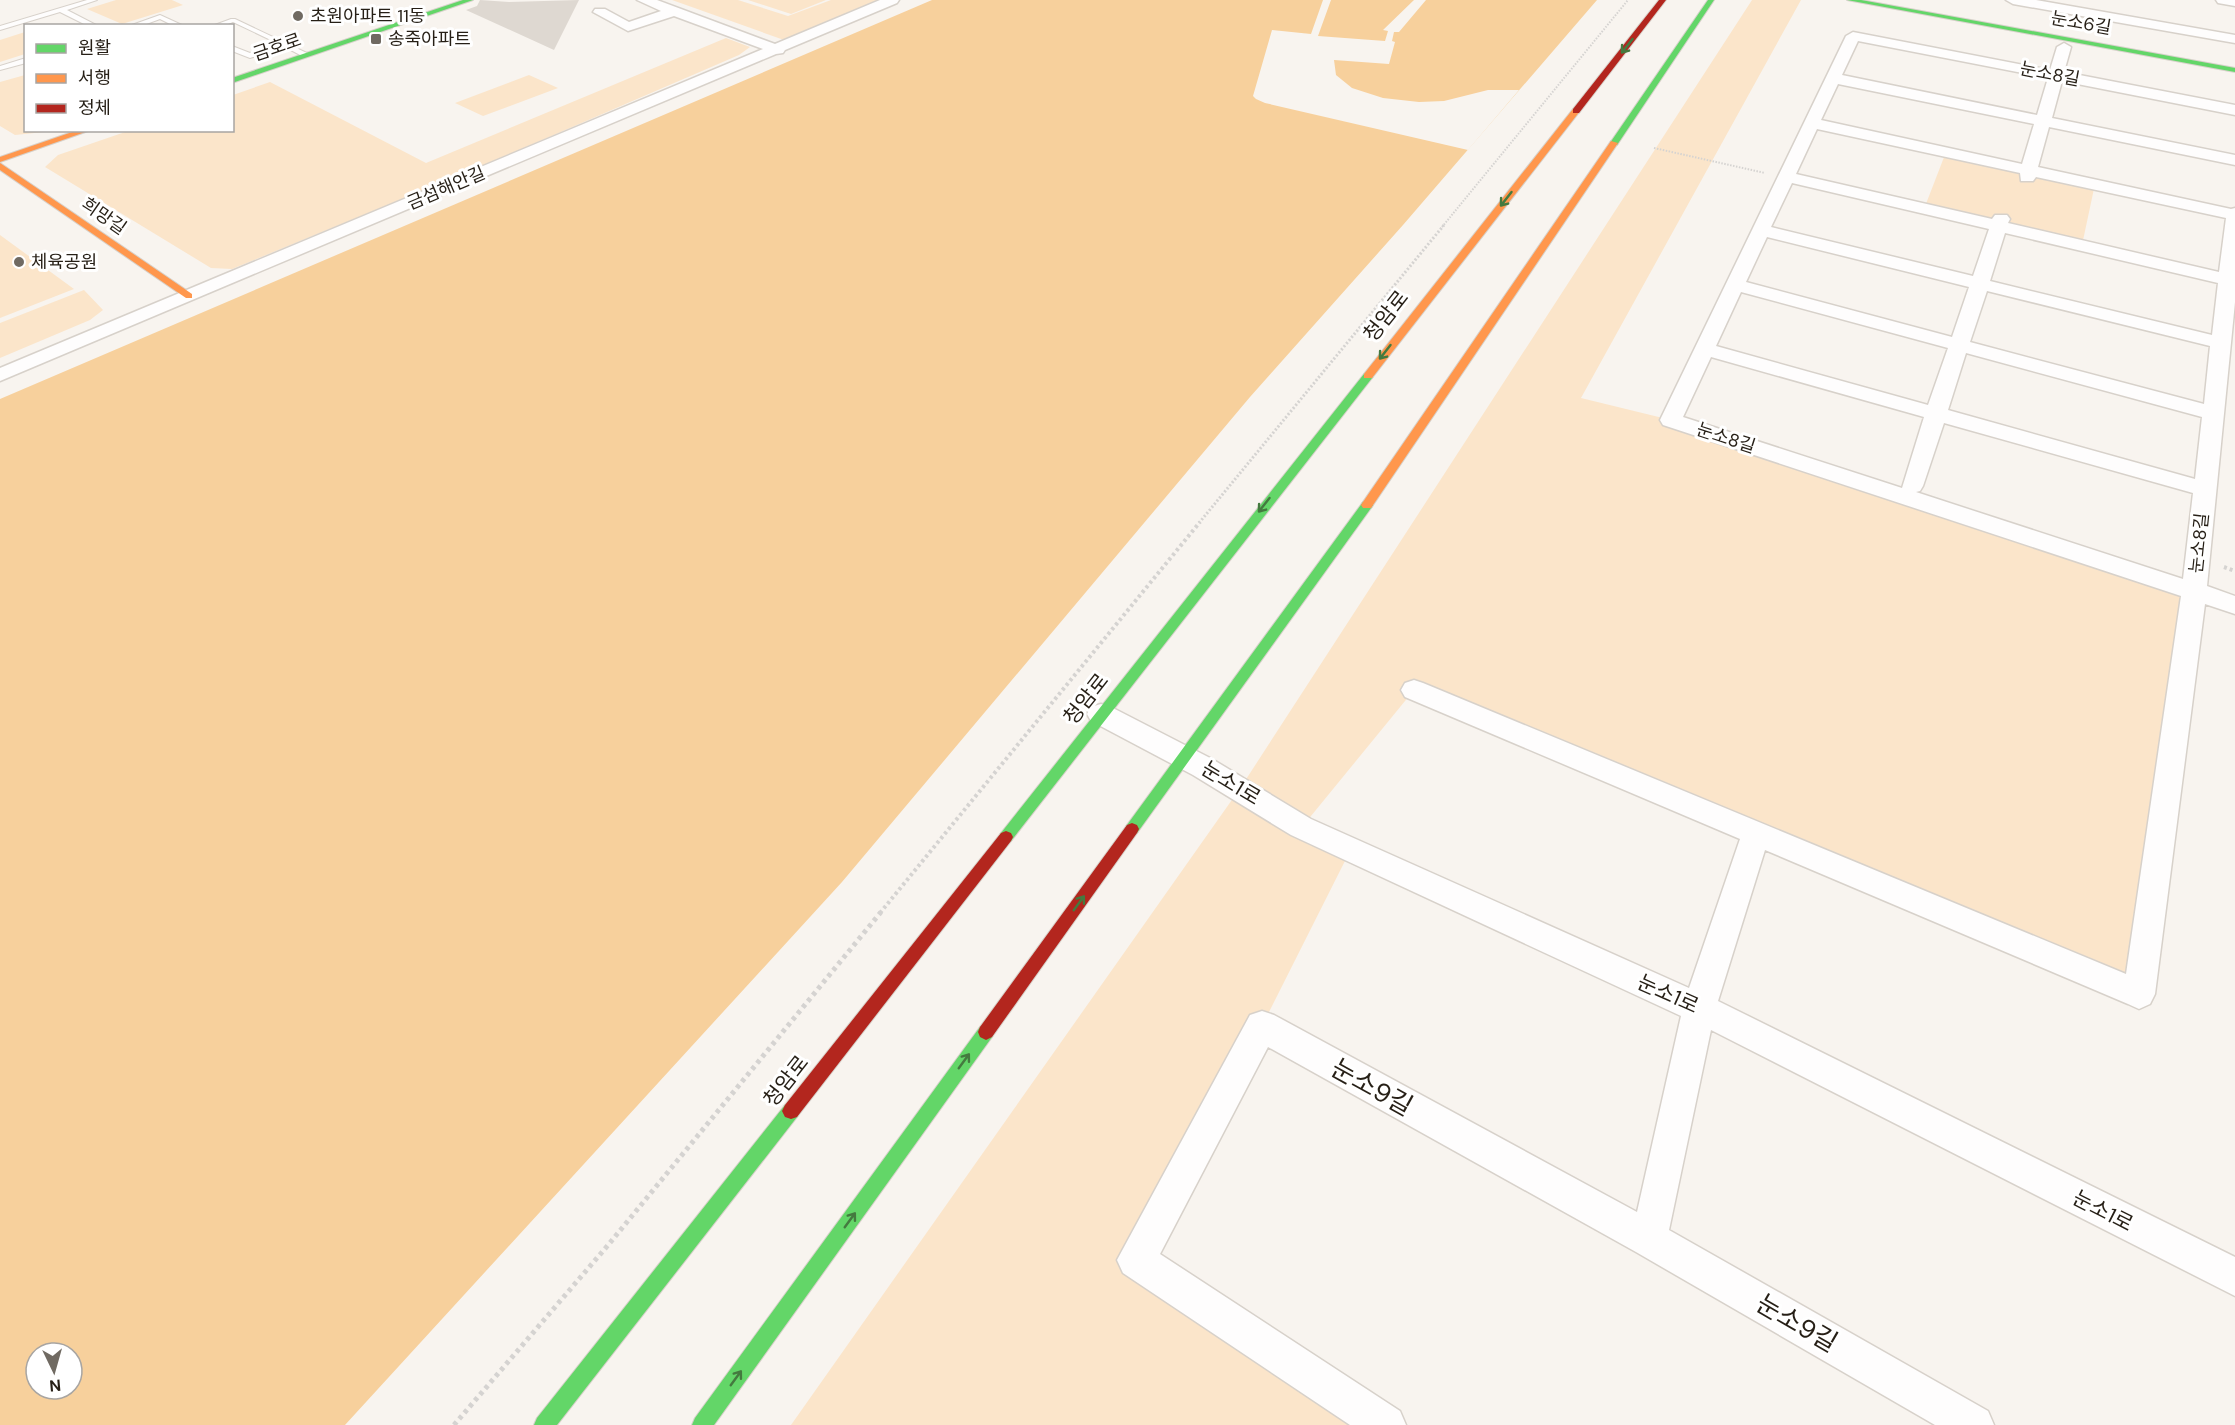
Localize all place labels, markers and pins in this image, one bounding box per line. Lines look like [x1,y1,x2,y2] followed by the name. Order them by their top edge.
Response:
[310,4,425,28] place label: 초원아파트 11동
[291,9,305,23] marker: 초원아파트 11동
[388,27,471,51] place label: 송죽아파트
[369,32,383,46] marker: 송죽아파트
[31,250,97,274] place label: 체육공원
[12,255,26,269] marker: 체육공원

